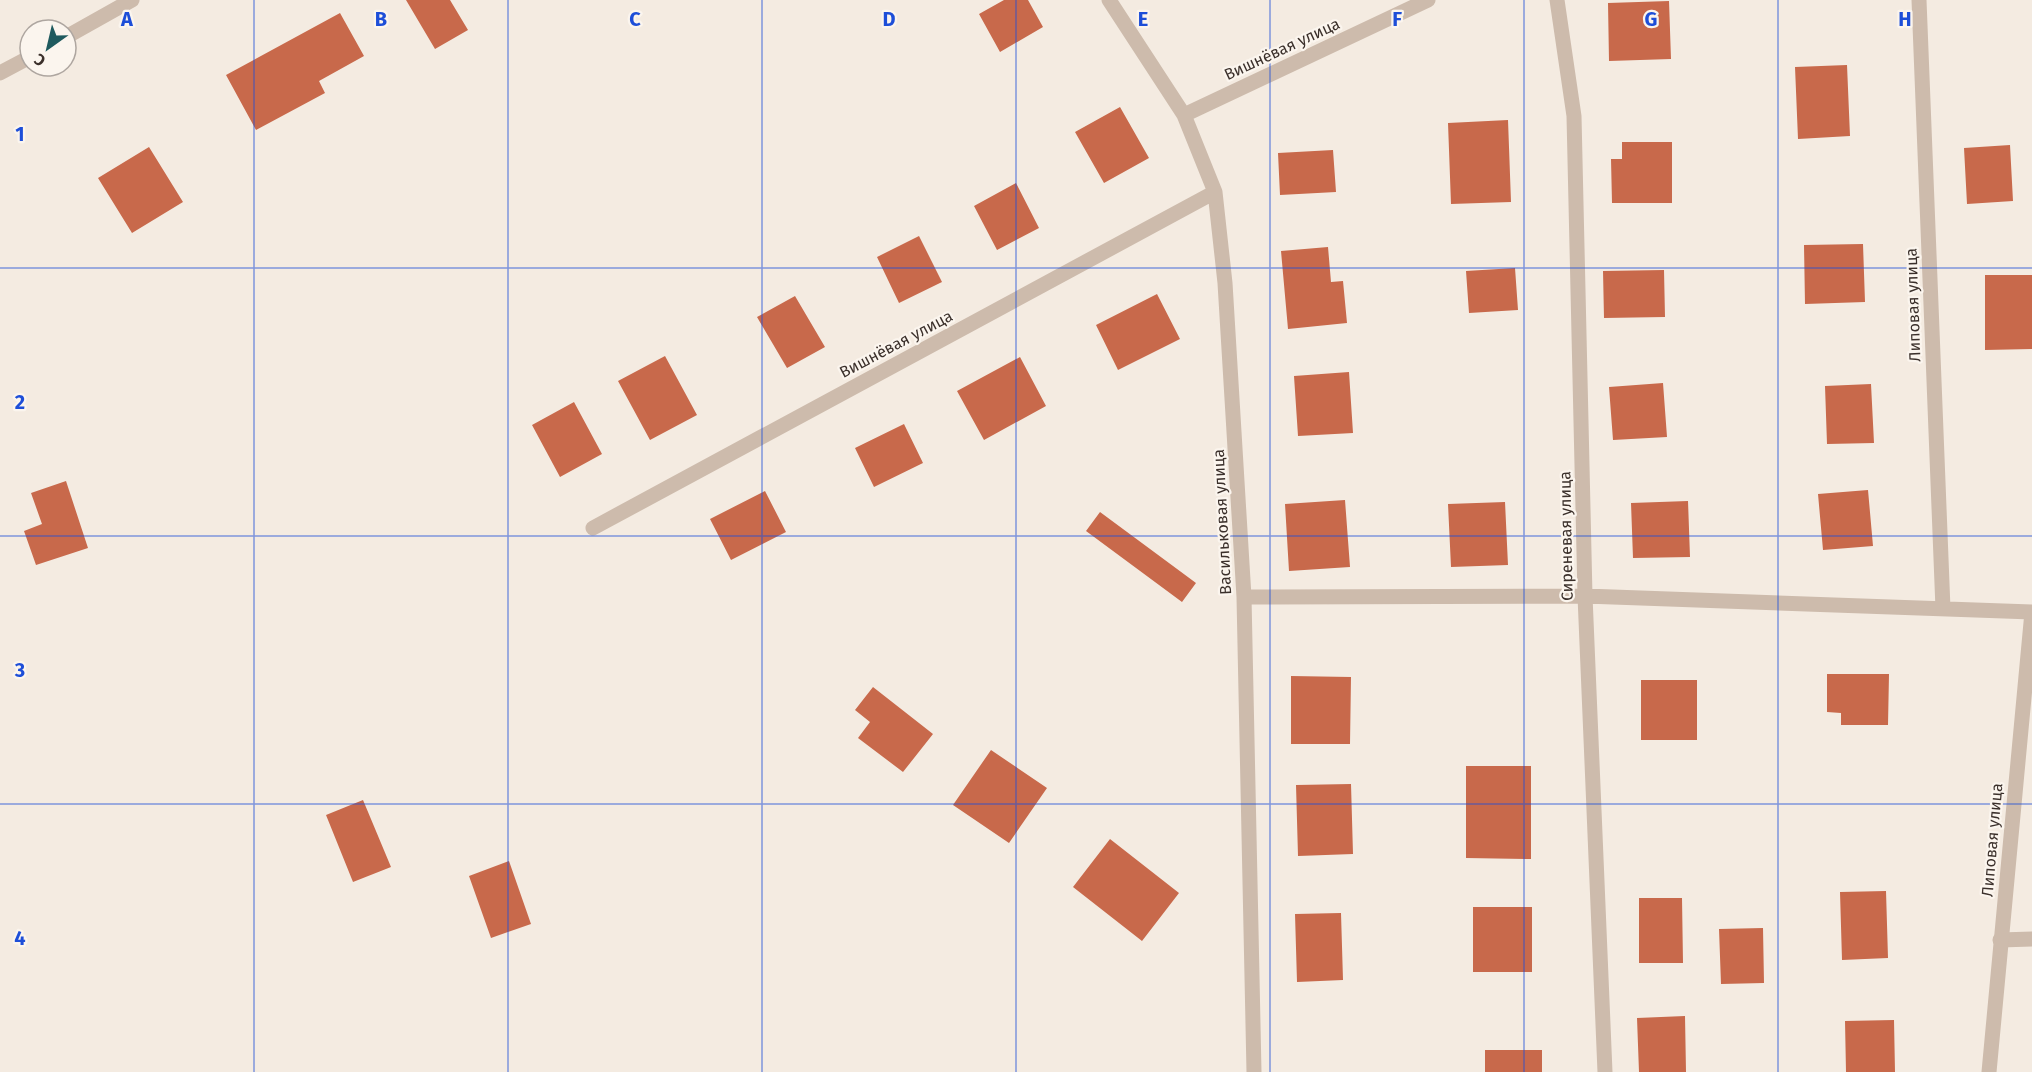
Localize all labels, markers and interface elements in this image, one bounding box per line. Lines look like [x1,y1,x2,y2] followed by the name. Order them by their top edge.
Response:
[120,7,134,31] text: A
[375,7,387,31] text: B
[629,7,641,31] text: C
[882,7,896,31] text: D
[1138,7,1148,31] text: E
[1392,7,1402,31] text: F
[1645,7,1657,31] text: G
[1898,7,1912,31] text: H
[1221,14,1343,84] street label: Вишнёвая улица
[18,18,78,78] north arrow
[30,49,49,70] text: С
[15,122,25,146] text: 1
[1902,248,1924,362] street label: Липовая улица
[836,306,956,382] street label: Вишнёвая улица
[15,390,25,414] text: 2
[1209,449,1235,595] street label: Васильковая улица
[1555,471,1577,601] street label: Сиреневая улица
[14,658,25,682] text: 3
[1978,782,2006,898] street label: Липовая улица
[14,926,26,950] text: 4

